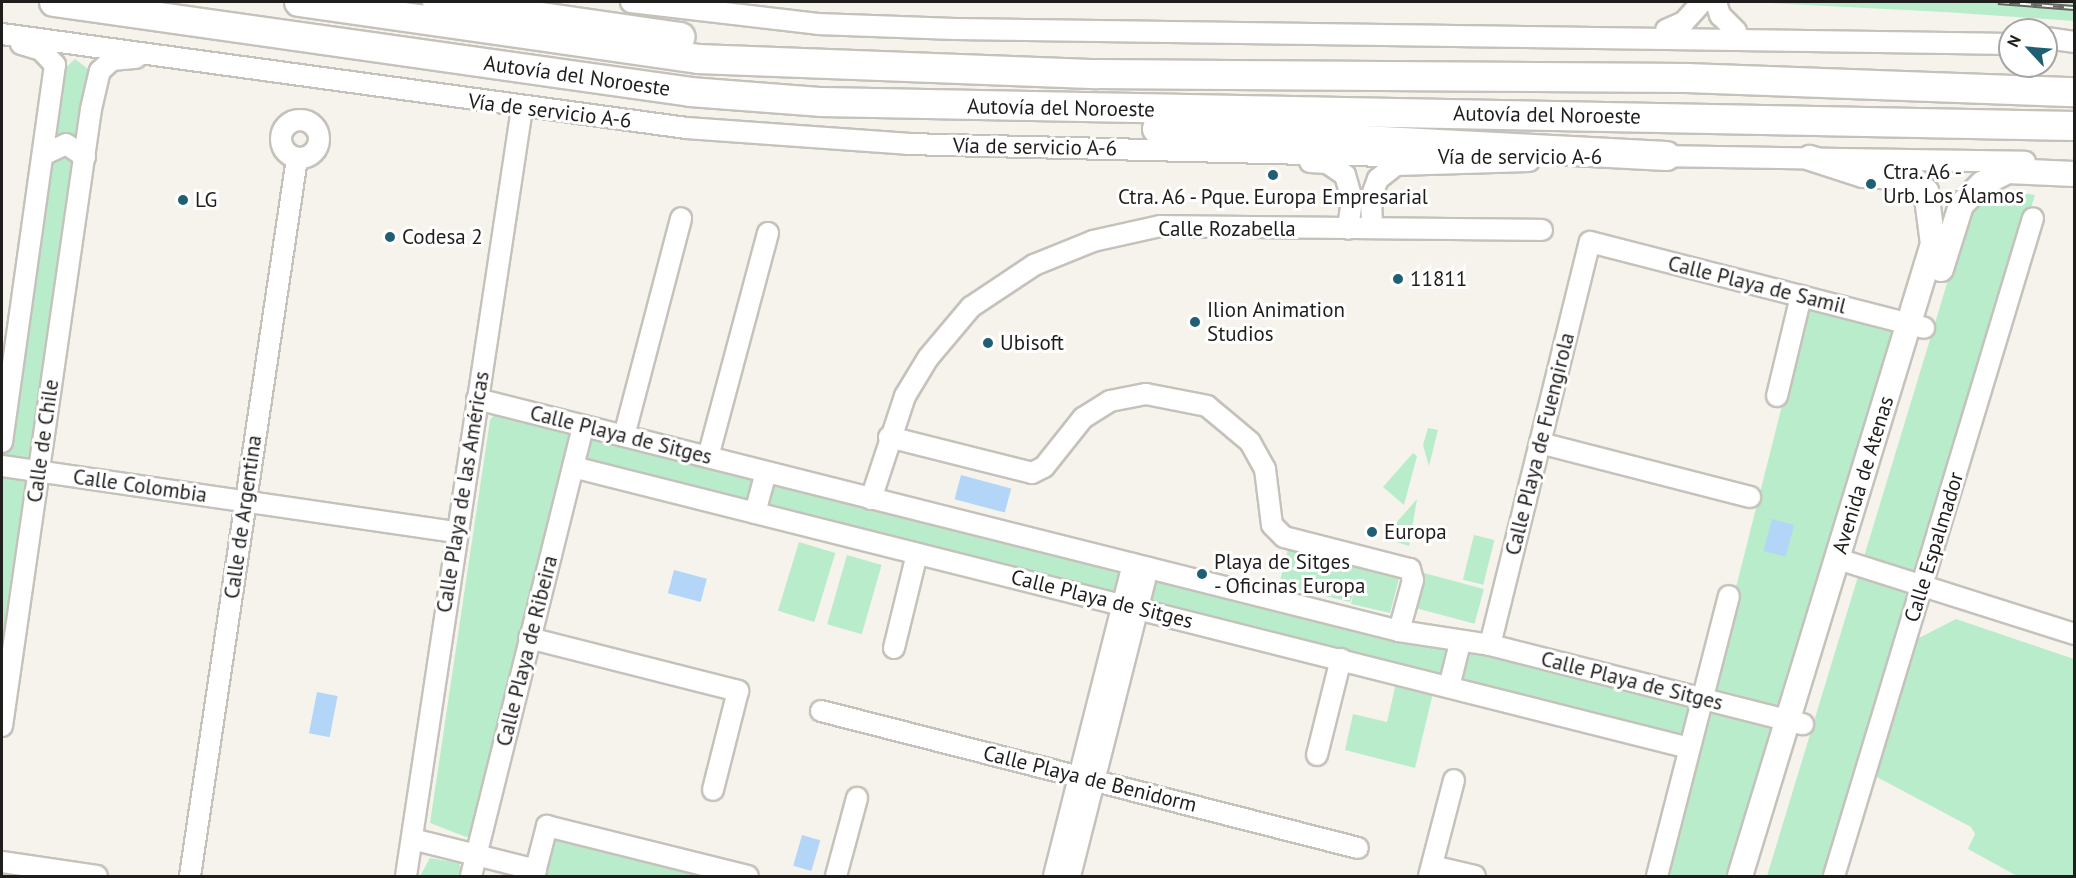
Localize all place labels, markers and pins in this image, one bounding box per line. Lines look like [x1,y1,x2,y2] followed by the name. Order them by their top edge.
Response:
[1883,159,2026,209] place label: Ctra. A6 - Urb. Los Álamos
[1266,168,1280,182] marker: Ctra. A6 - Pque. Europa Empresarial
[1864,177,1878,191] marker: Ctra. A6 - Urb. Los Álamos
[1114,184,1432,210] place label: Ctra. A6 - Pque. Europa Empresarial
[195,187,217,213] place label: LG
[176,193,190,207] marker: LG
[402,224,483,250] place label: Codesa 2
[383,230,397,244] marker: Codesa 2
[1410,266,1467,292] place label: 11811
[1391,272,1405,286] marker: 11811
[1207,297,1346,347] place label: Ilion Animation Studios
[1188,315,1202,329] marker: Ilion Animation Studios
[1000,330,1064,356] place label: Ubisoft
[981,336,995,350] marker: Ubisoft
[1384,519,1447,545] place label: Europa
[1365,525,1379,539] marker: Europa
[1214,549,1367,599] place label: Playa de Sitges - Oficinas Europa
[1195,567,1209,581] marker: Playa de Sitges - Oficinas Europa

